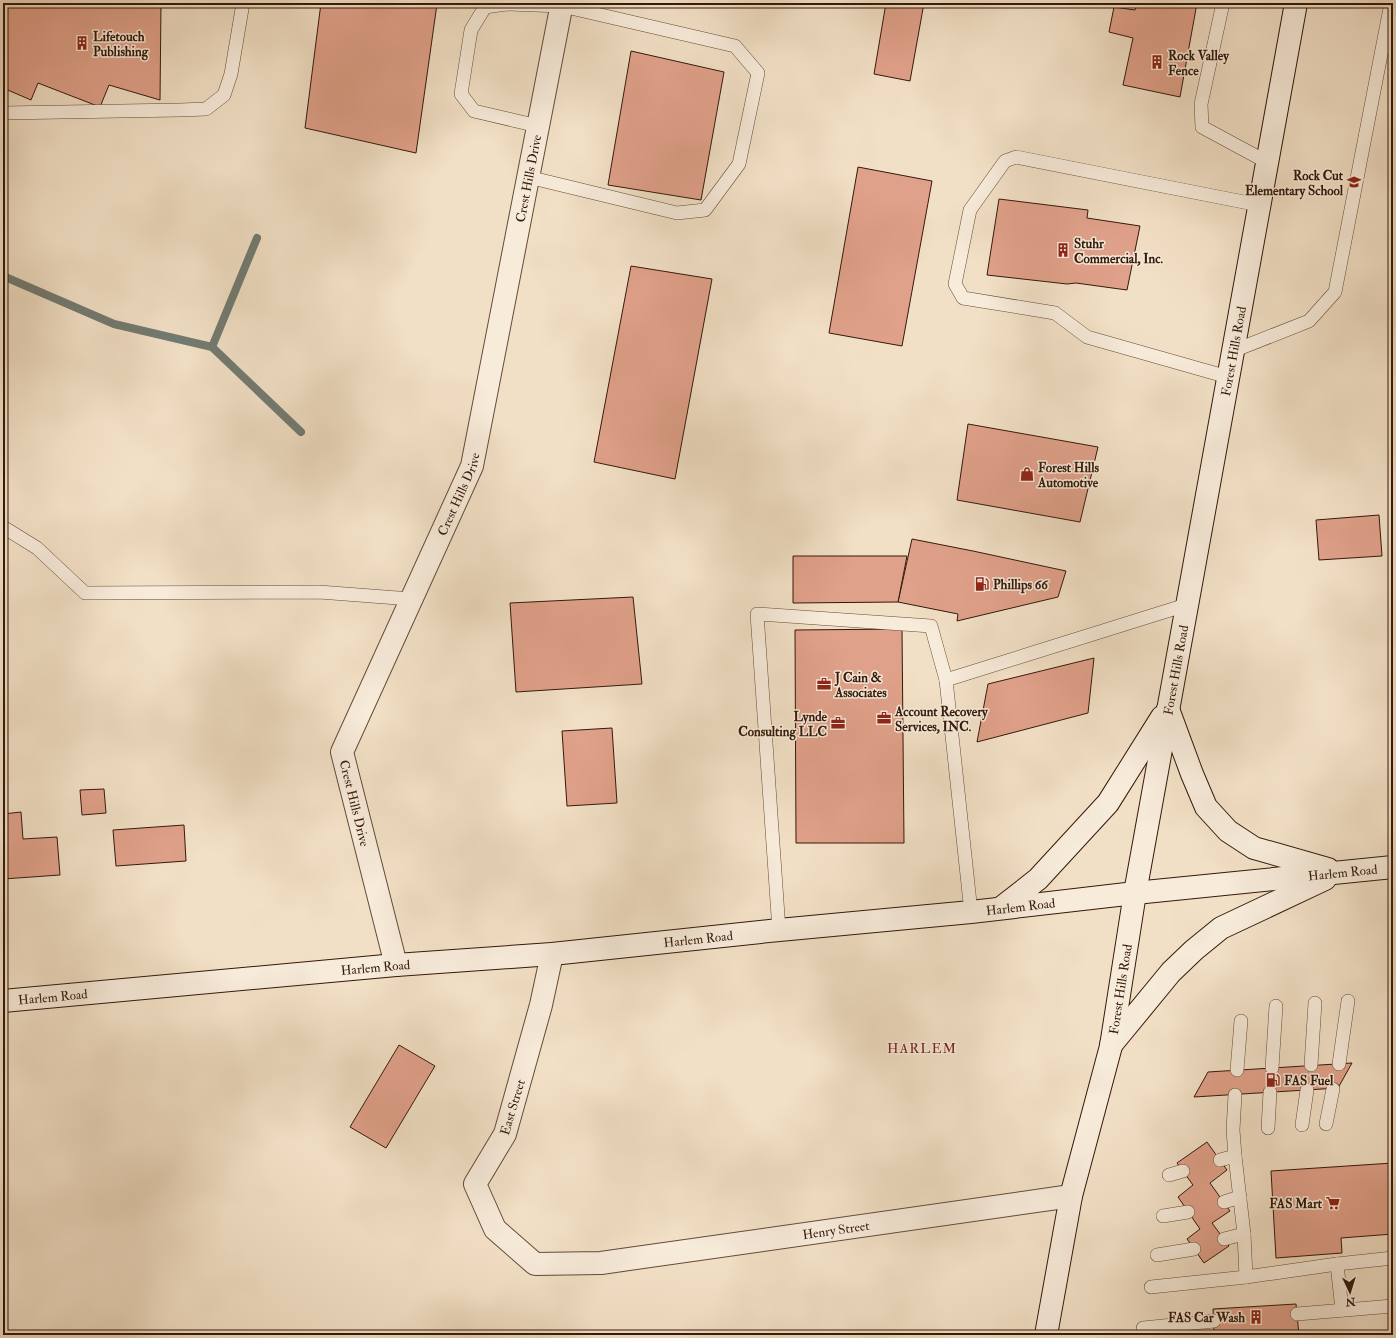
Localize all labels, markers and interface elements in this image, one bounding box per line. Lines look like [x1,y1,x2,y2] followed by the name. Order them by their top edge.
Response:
[93,29,149,61] place label: Lifetouch Publishing
[74,35,90,51] building icon: Lifetouch Publishing
[1168,48,1230,79] place label: Rock Valley Fence
[1149,54,1165,70] building icon: Rock Valley Fence
[513,133,545,224] street label: Crest Hills Drive
[1245,168,1344,200] place label: Rock Cut Elementary School
[1346,174,1362,190] school or university icon: Rock Cut Elementary School
[1074,236,1163,267] place label: Stuhr Commercial, Inc.
[1055,242,1071,258] building icon: Stuhr Commercial, Inc.
[1218,305,1250,398] street label: Forest Hills Road
[434,451,484,538] street label: Crest Hills Drive
[1037,460,1100,491] place label: Forest Hills Automotive
[1019,466,1035,482] shop icon: Forest Hills Automotive
[974,576,990,592] fuel station icon: Phillips 66
[993,577,1049,594] place label: Phillips 66
[1160,623,1192,716] street label: Forest Hills Road
[834,670,887,701] place label: J Cain & Associates
[816,676,832,692] office icon: J Cain & Associates
[894,704,989,735] place label: Account Recovery Services, INC.
[738,709,828,741] place label: Lynde Consulting LLC
[876,710,892,726] office icon: Account Recovery Services, INC.
[830,715,846,731] office icon: Lynde Consulting LLC
[336,758,373,849] street label: Crest Hills Drive
[1307,862,1379,885] street label: Harlem Road
[985,895,1057,919] street label: Harlem Road
[663,928,734,951] street label: Harlem Road
[1106,943,1136,1036] street label: Forest Hills Road
[340,957,411,979] street label: Harlem Road
[17,986,89,1009] street label: Harlem Road
[887,1040,957,1057] district label: HARLEM
[1265,1072,1281,1088] fuel station icon: FAS Fuel
[1284,1073,1334,1089] place label: FAS Fuel
[497,1077,529,1137] street label: East Street
[1325,1195,1341,1211] supermarket icon: FAS Mart
[1269,1196,1323,1212] place label: FAS Mart
[801,1218,870,1243] street label: Henry Street
[1330,1272,1370,1312] north arrow
[1344,1295,1357,1308] text: N
[1248,1309,1264,1325] building icon: FAS Car Wash
[1168,1310,1245,1326] place label: FAS Car Wash

